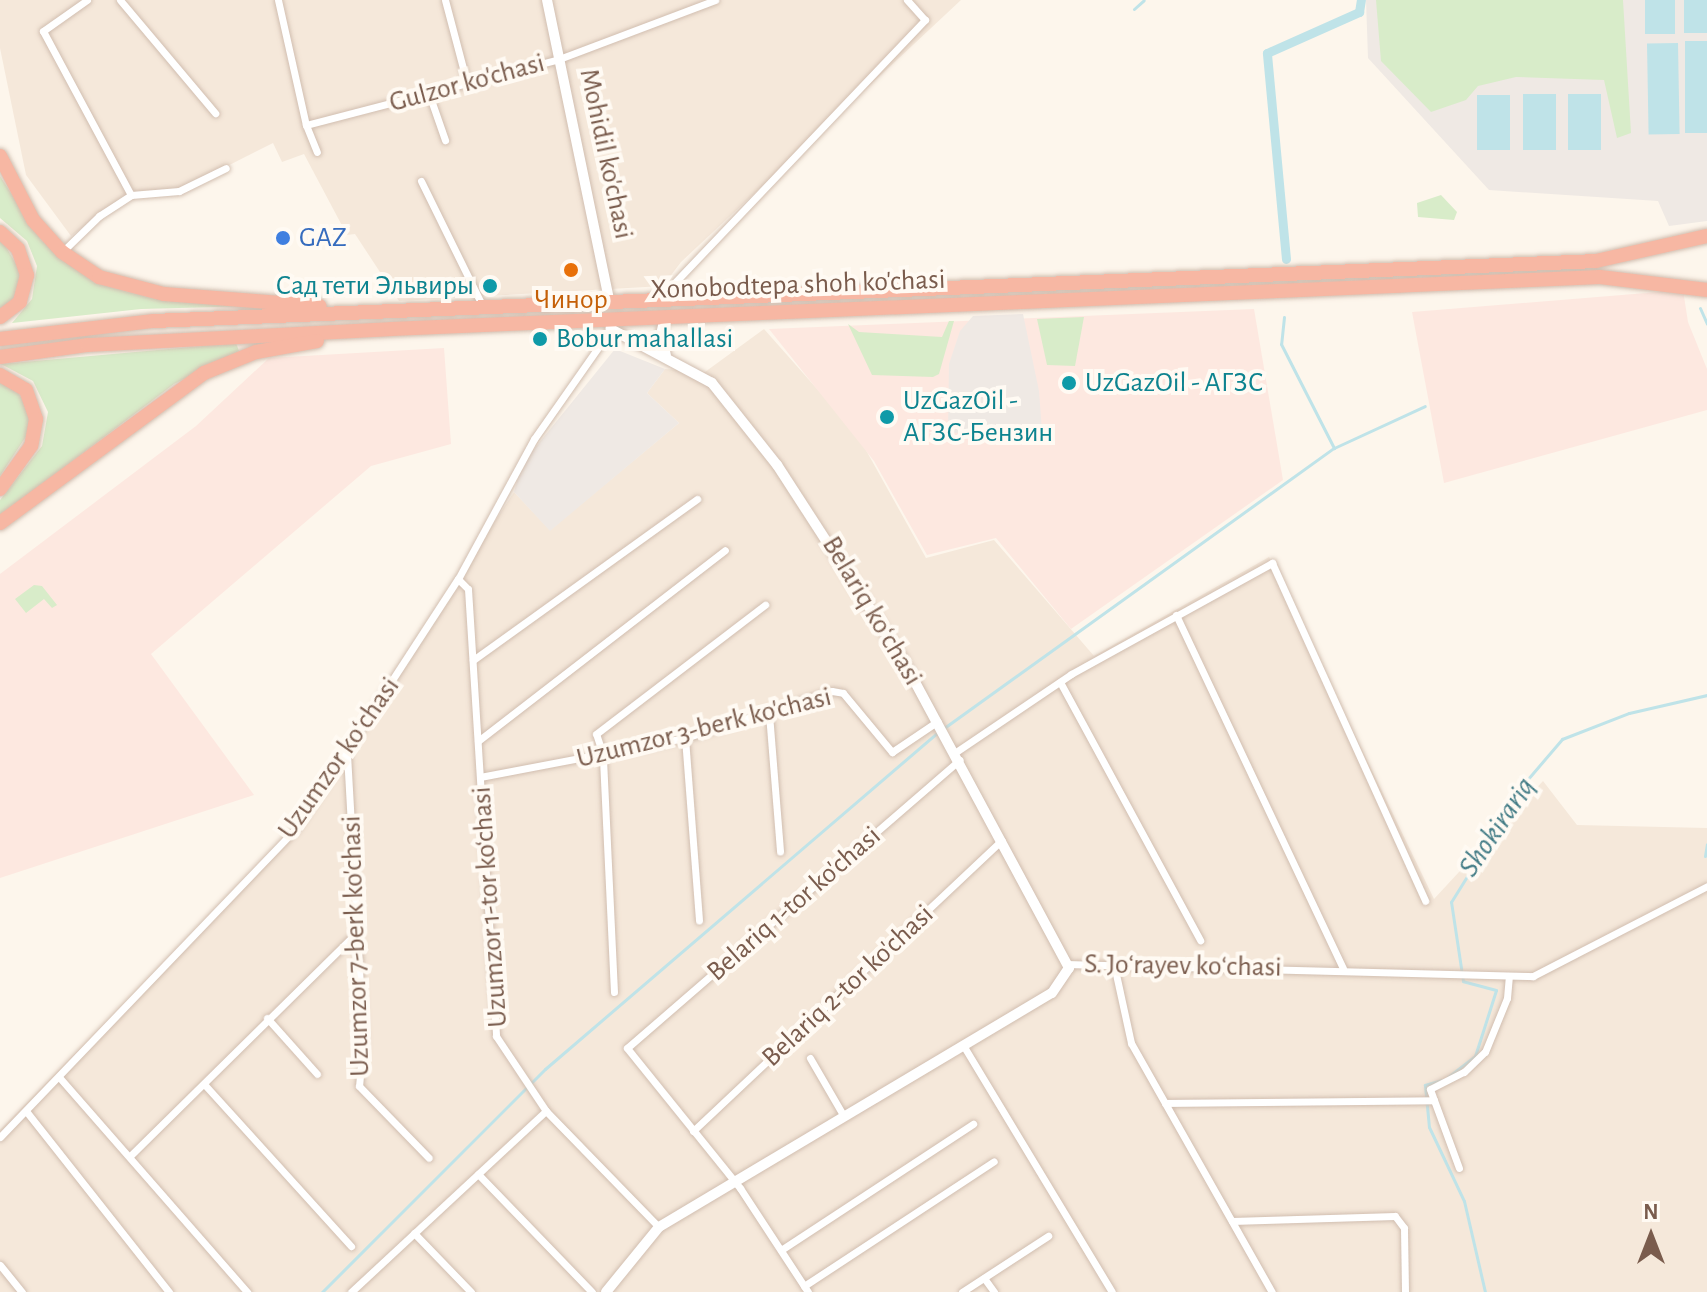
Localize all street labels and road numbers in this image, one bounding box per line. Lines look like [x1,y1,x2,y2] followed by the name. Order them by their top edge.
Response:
[386,46,548,120] street label: Gulzor ko'chasi
[572,66,640,242] street label: Mohidil ko'chasi
[650,263,946,307] street label: Xonobodtepa shoh ko'chasi
[814,530,930,692] street label: Belariq koʻchasi
[271,671,407,845] street label: Uzumzor koʻchasi
[573,680,835,776] street label: Uzumzor 3-berk ko'chasi
[465,785,515,1029] street label: Uzumzor 1-tor ko‘chasi
[335,815,377,1077] street label: Uzumzor 7-berk ko'chasi
[700,819,888,989] street label: Belariq 1-tor ko'chasi
[755,898,941,1074] street label: Belariq 2-tor ko'chasi
[1084,947,1282,985] street label: S. Joʻrayev koʻchasi

